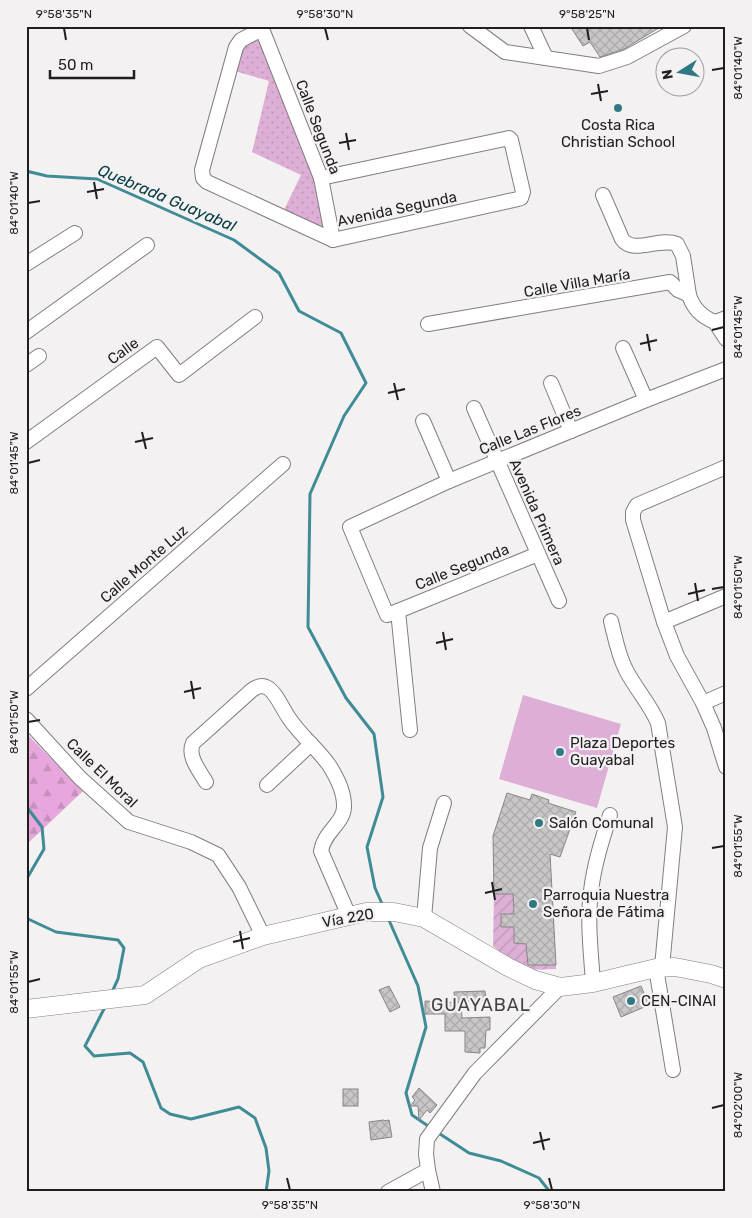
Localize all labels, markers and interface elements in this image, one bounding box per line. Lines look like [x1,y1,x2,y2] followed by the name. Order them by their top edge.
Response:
[36,7,92,21] text: 9°58'35"N
[297,7,353,21] text: 9°58'30"N
[559,7,615,21] text: 9°58'25"N
[731,36,745,100] text: 84°01'40"W
[50,48,134,80] scale bar
[654,48,704,98] north arrow
[58,56,93,74] text: 50 m
[658,68,677,81] text: N
[292,77,344,177] street label: Calle Segunda
[612,102,624,114] marker: Costa Rica Christian School
[561,116,675,151] place label: Costa Rica Christian School
[95,160,240,236] water label: Quebrada Guayabal
[7,171,21,235] text: 84°01'40"W
[336,188,458,230] street label: Avenida Segunda
[522,265,632,301] street label: Calle Villa María
[731,295,745,359] text: 84°01'45"W
[104,334,142,368] street label: Calle
[476,401,584,459] street label: Calle Las Flores
[7,431,21,495] text: 84°01'45"W
[506,456,568,568] street label: Avenida Primera
[97,521,192,607] street label: Calle Monte Luz
[412,540,512,594] street label: Calle Segunda
[731,555,745,619] text: 84°01'50"W
[7,690,21,754] text: 84°01'50"W
[570,734,675,769] place label: Plaza Deportes Guayabal
[63,735,141,811] street label: Calle El Moral
[554,746,566,758] marker: Plaza Deportes Guayabal
[549,814,654,832] place label: Salón Comunal
[731,814,745,878] text: 84°01'55"W
[533,817,545,829] marker: Salón Comunal
[543,886,669,921] place label: Parroquia Nuestra Señora de Fátima
[527,898,539,910] marker: Parroquia Nuestra Señora de Fátima
[321,905,375,931] street label: Vía 220
[7,950,21,1014] text: 84°01'55"W
[641,992,716,1010] place label: CEN-CINAI
[431,994,531,1016] district label: GUAYABAL
[625,995,637,1007] marker: CEN-CINAI
[731,1071,745,1138] text: 84°02'00"W
[262,1198,318,1212] text: 9°58'35"N
[524,1198,580,1212] text: 9°58'30"N

